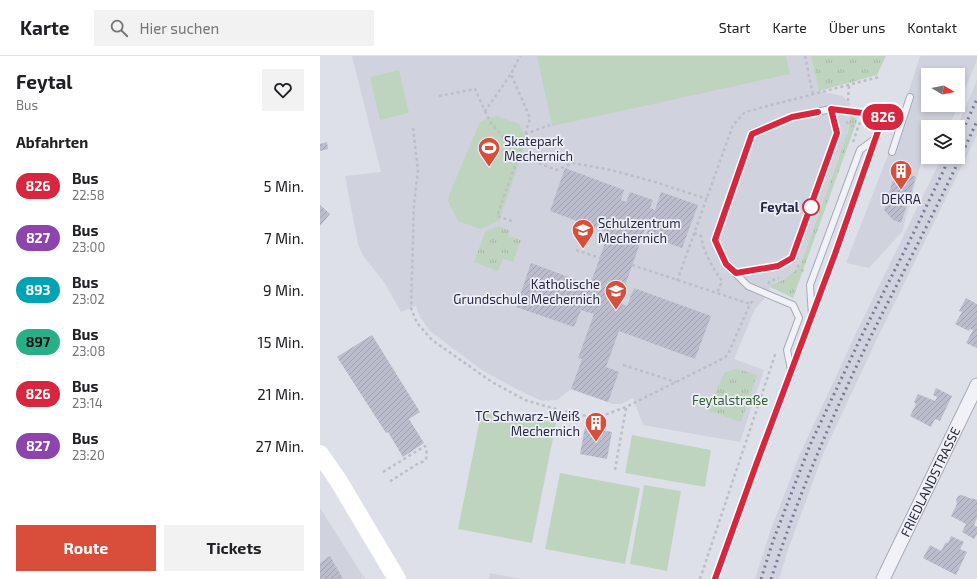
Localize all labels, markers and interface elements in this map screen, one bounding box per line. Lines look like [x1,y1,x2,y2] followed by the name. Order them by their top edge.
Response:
[94,10,374,46] search box
[20,16,70,39] text: Karte
[108,17,130,39] icon: search
[140,19,219,37] text: Hier suchen
[719,19,750,36] text: Start
[772,19,807,36] text: Karte
[829,19,885,36] text: Über uns
[907,19,957,36] text: Kontakt
[921,68,965,112] north arrow
[921,68,965,164] map controls
[262,69,304,111] button: heart
[16,70,73,93] text: Feytal
[16,97,38,113] text: Bus
[860,104,906,130] line badge: 826
[870,108,896,125] text: 826
[921,120,965,164] button: layers
[16,133,88,151] text: Abfahrten
[504,133,573,164] place label: Skatepark Mechernich
[476,135,502,168] sports icon: Skatepark Mechernich
[888,158,914,191] building icon: DEKRA
[72,169,98,187] text: Bus
[25,177,51,194] text: 826
[264,177,304,195] text: 5 Min.
[72,187,105,203] text: 22:58
[881,191,921,207] place label: DEKRA
[802,198,820,216] marker: Feytal
[760,199,800,215] place label: Feytal
[598,215,681,246] place label: Schulzentrum Mechernich
[570,217,596,250] school or university icon: Schulzentrum Mechernich
[72,221,98,239] text: Bus
[26,229,50,246] text: 827
[264,229,304,247] text: 7 Min.
[72,239,105,255] text: 23:00
[72,273,98,291] text: Bus
[453,276,600,307] place label: Katholische Grundschule Mechernich
[603,278,629,311] school or university icon: Katholische Grundschule Mechernich
[26,281,50,298] text: 893
[263,281,304,299] text: 9 Min.
[72,291,105,307] text: 23:02
[72,325,98,343] text: Bus
[26,333,50,350] text: 897
[258,333,304,351] text: 15 Min.
[72,343,105,359] text: 23:08
[72,377,98,395] text: Bus
[25,385,51,402] text: 826
[257,385,304,403] text: 21 Min.
[692,392,768,408] park label: Feytalstraße
[72,395,103,411] text: 23:14
[475,408,580,439] place label: TC Schwarz-Weiß Mechernich
[583,410,609,443] building icon: TC Schwarz-Weiß Mechernich
[897,424,963,539] street label: FRIEDLANDSTRASSE
[72,429,98,447] text: Bus
[26,437,50,454] text: 827
[256,437,304,455] text: 27 Min.
[72,447,105,463] text: 23:20
[16,525,156,571] button: Route
[164,525,304,571] button: Tickets

